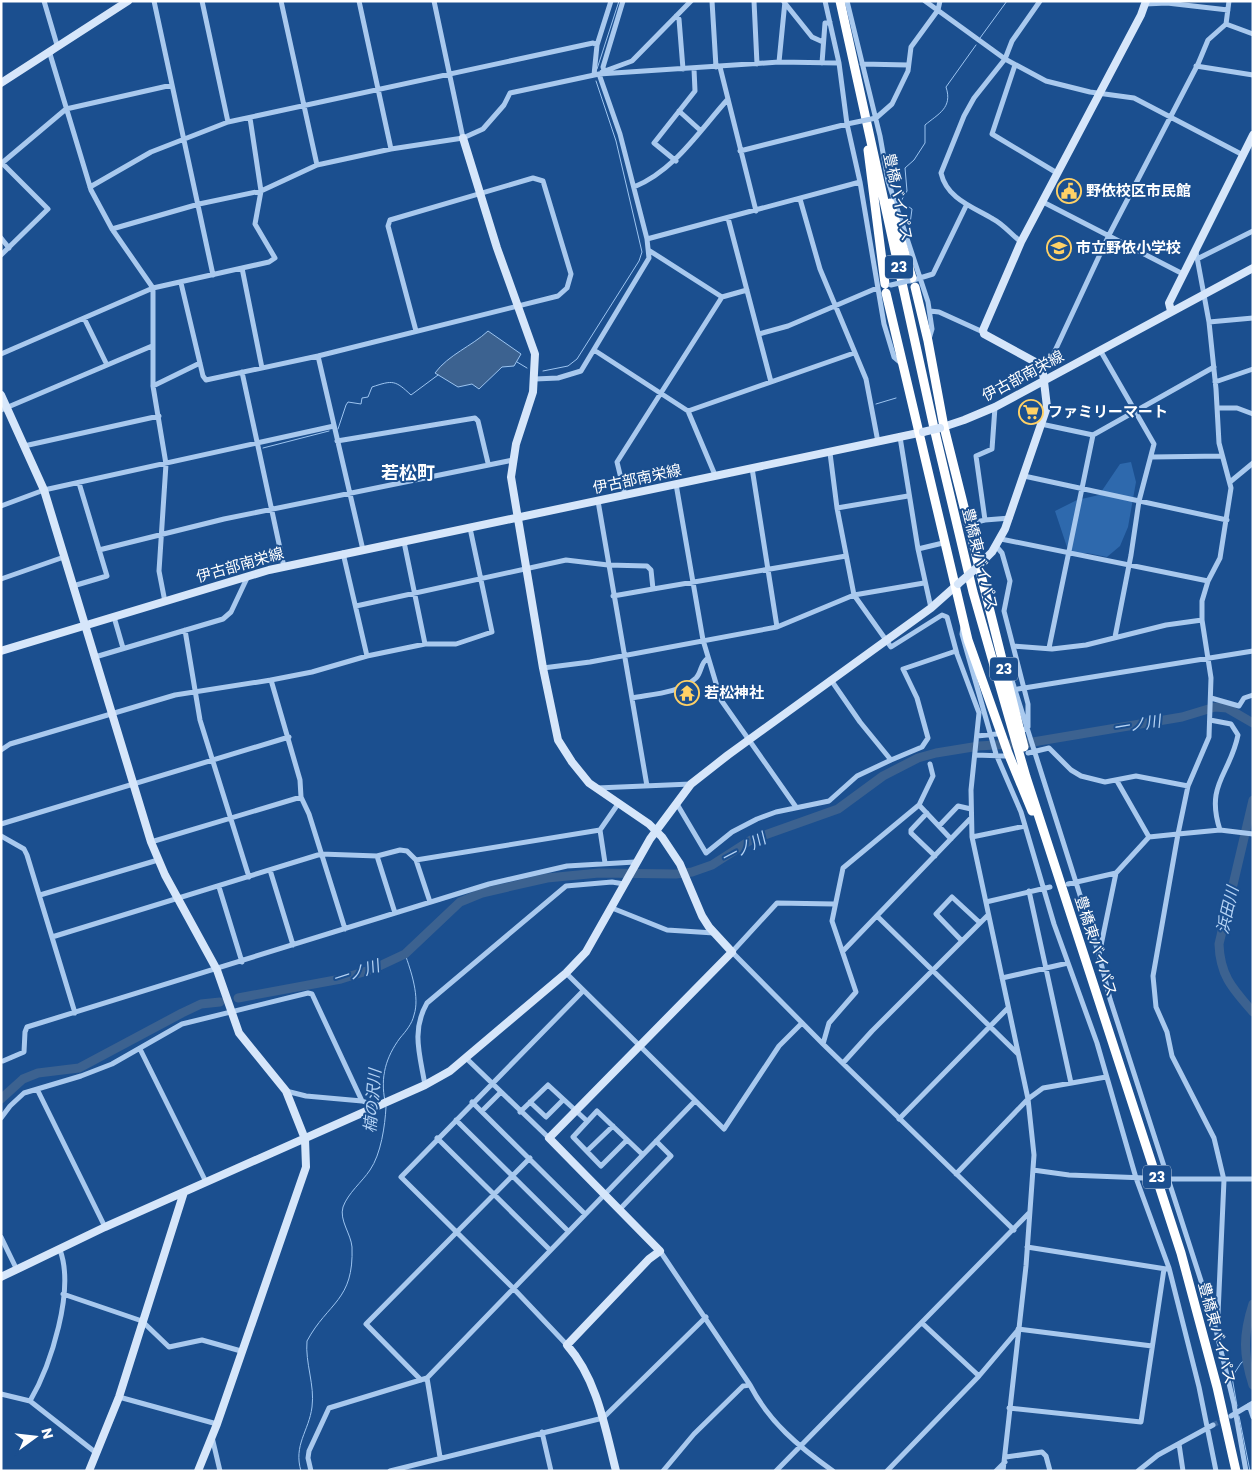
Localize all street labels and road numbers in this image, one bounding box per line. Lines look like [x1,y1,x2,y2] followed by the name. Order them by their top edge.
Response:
[879,151,918,243] street label: 豊橋バイパス
[885,256,913,278] road number: 23
[978,345,1067,406] street label: 伊古部南栄線
[591,459,683,498] street label: 伊古部南栄線
[958,506,1003,612] street label: 豊橋東バイパス
[194,542,286,587] street label: 伊古部南栄線
[990,658,1018,681] road number: 23
[1070,893,1123,999] street label: 豊橋東バイパス
[1143,1166,1171,1188] road number: 23
[1194,1280,1241,1386] street label: 豊橋東バイパス

